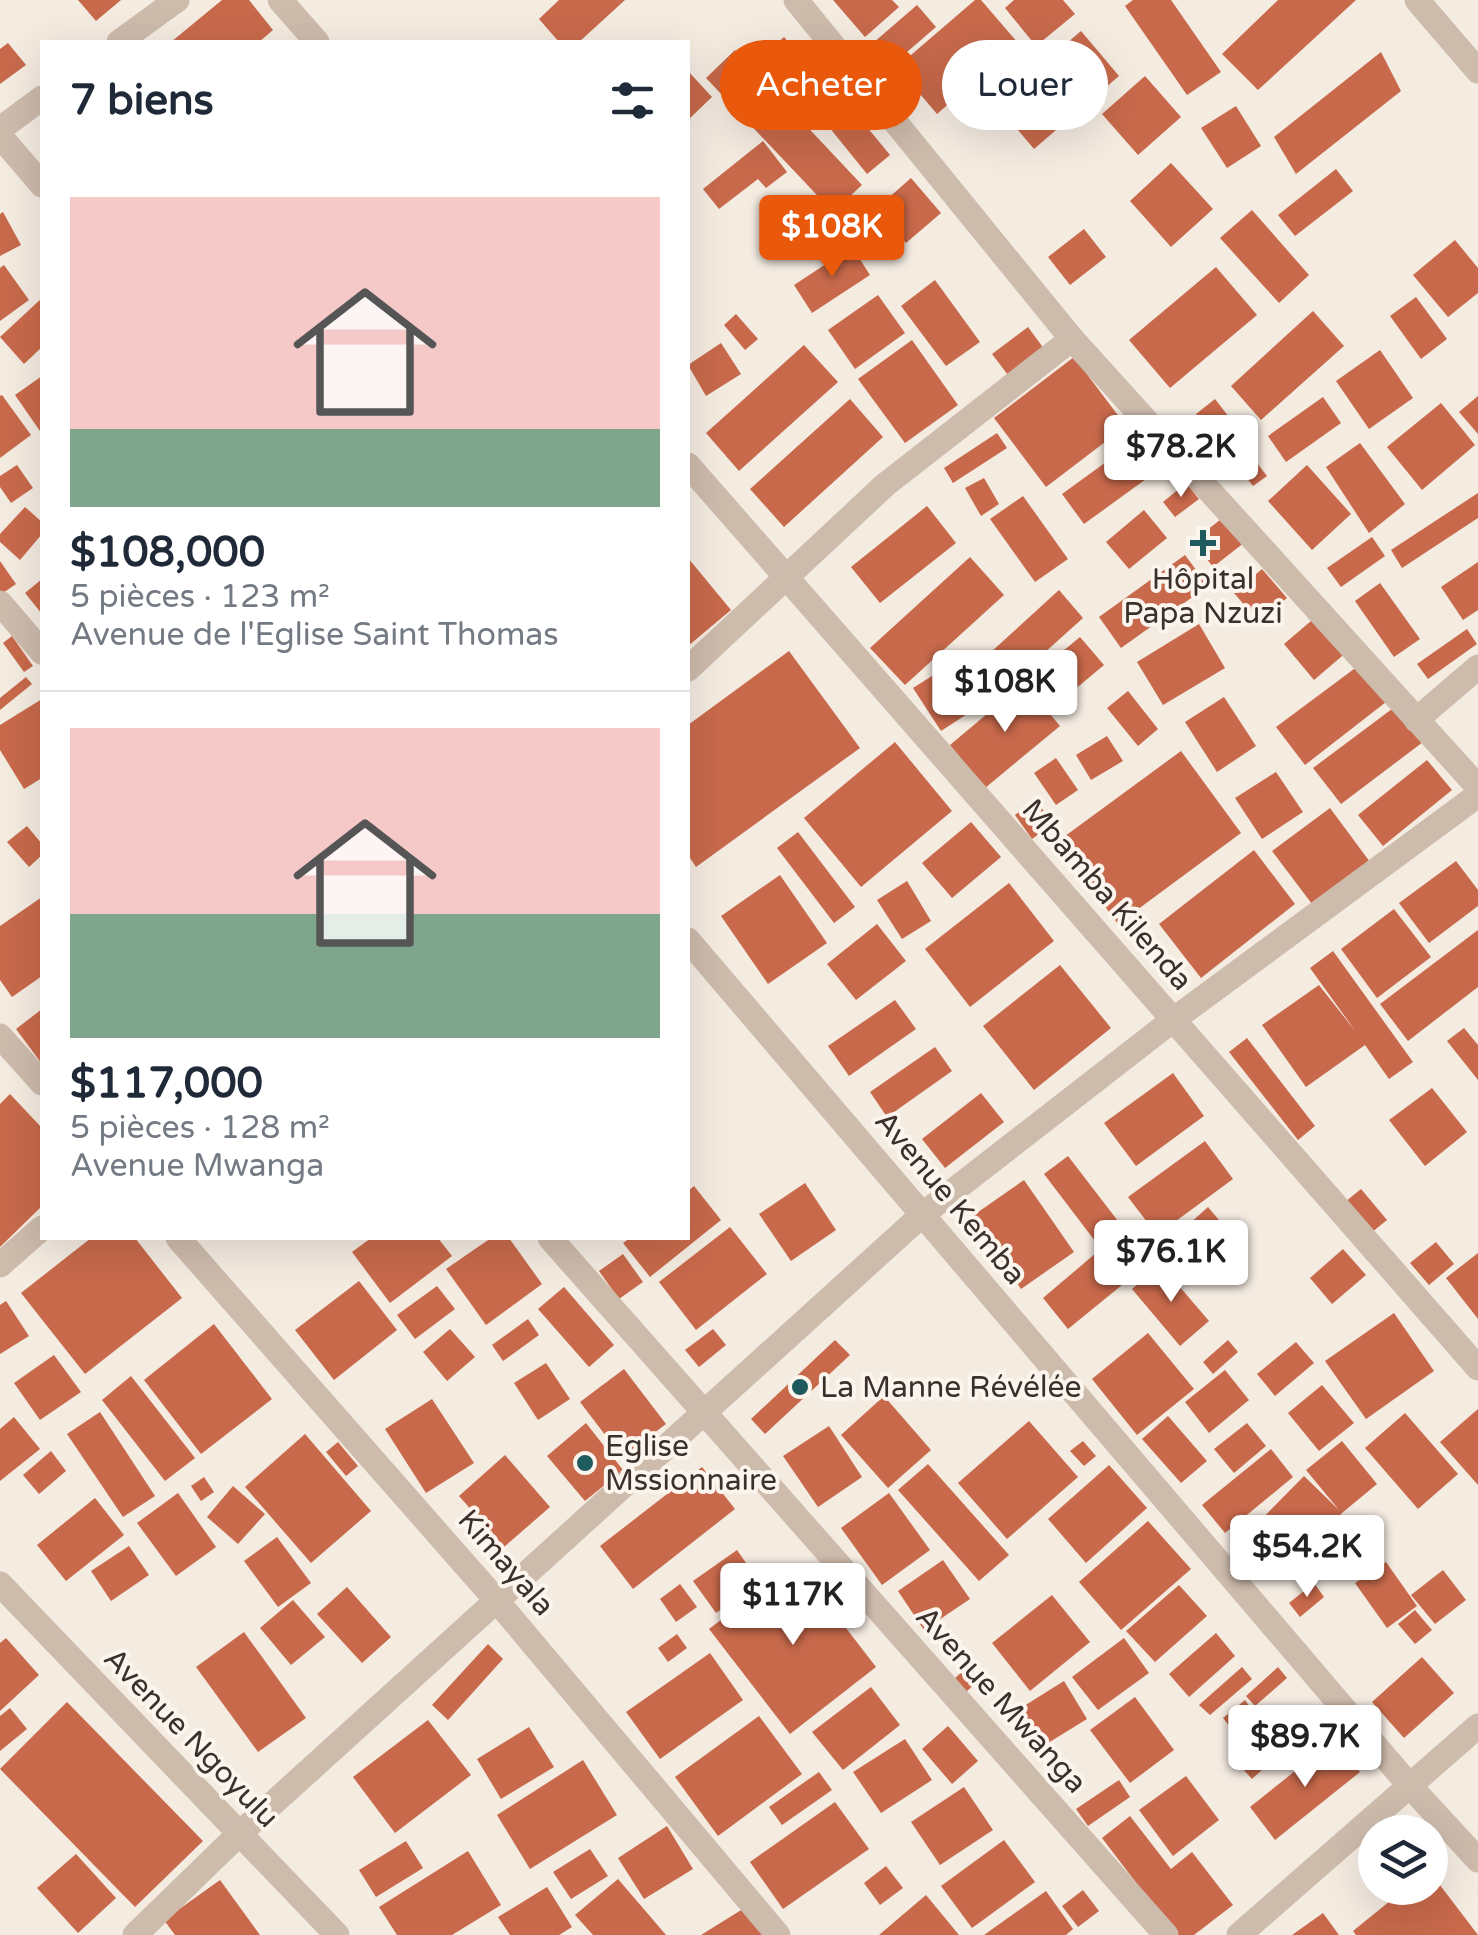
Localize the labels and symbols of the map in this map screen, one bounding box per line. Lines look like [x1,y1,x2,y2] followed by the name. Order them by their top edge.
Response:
[762,195,902,280] pin: $108K
[1100,415,1262,500] pin: $78.2K
[1190,530,1216,556] marker: Hôpital Papa Nzuzi
[1123,561,1283,632] place label: Hôpital Papa Nzuzi
[935,650,1075,735] pin: $108K
[1014,792,1200,998] street label: Mbamba Kilenda
[867,1104,1033,1292] street label: Avenue Kemba
[1090,1220,1252,1305] pin: $76.1K
[820,1369,1081,1406] place label: La Manne Révélée
[789,1376,811,1398] marker: La Manne Révélée
[605,1428,777,1499] place label: Eglise Mssionnaire
[574,1452,596,1474] marker: Eglise Mssionnaire
[450,1502,562,1624] street label: Kimayala
[1226,1515,1388,1600] pin: $54.2K
[723,1563,863,1648] pin: $117K
[907,1599,1095,1801] street label: Avenue Mwanga
[96,1640,286,1836] street label: Avenue Ngoyulu
[1224,1705,1386,1790] pin: $89.7K

